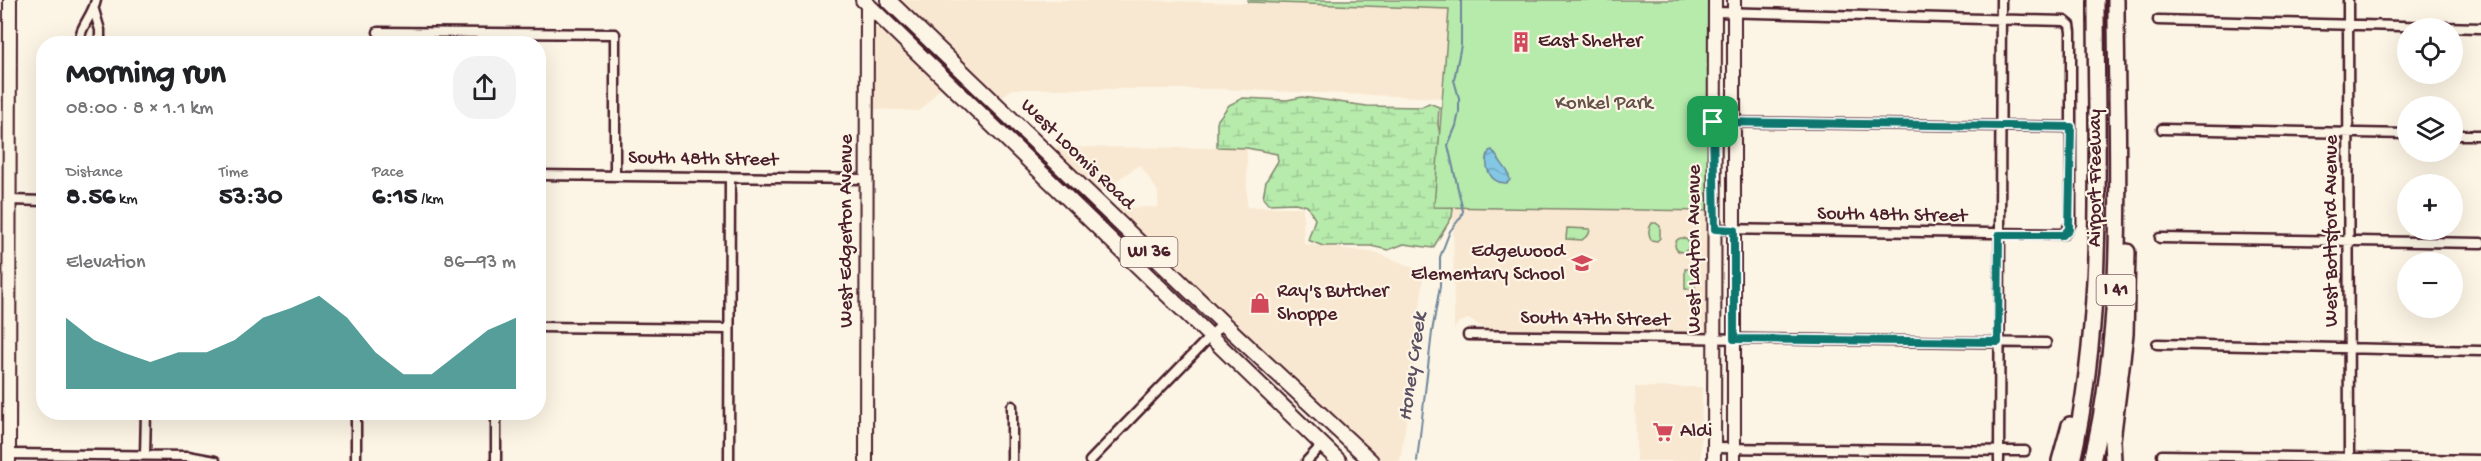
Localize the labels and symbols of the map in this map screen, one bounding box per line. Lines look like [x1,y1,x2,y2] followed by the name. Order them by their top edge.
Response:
[1509,30,1533,54] building icon: East Shelter
[1538,31,1644,54] place label: East Shelter
[1555,93,1655,116] park label: Konkel Park
[1015,95,1141,217] street label: West Loomis Road
[1687,96,1738,147] pin
[2085,109,2108,247] street label: Airport Freeway
[836,134,859,328] street label: West Edgerton Avenue
[2321,134,2344,327] street label: West Bottsford Avenue
[628,147,780,173] street label: South 48th Street
[1684,164,1707,333] street label: West Layton Avenue
[1817,203,1969,229] street label: South 48th Street
[1120,237,1178,267] road number: WI 36
[1411,241,1567,287] place label: Edgewood Elementary School
[1570,251,1594,275] school or university icon: Edgewood Elementary School
[2096,275,2136,305] road number: I 41
[1277,281,1390,327] place label: Ray's Butcher Shoppe
[1248,291,1272,315] shop icon: Ray's Butcher Shoppe
[1520,307,1672,333] street label: South 47th Street
[1394,309,1434,423] water label: Honey Creek
[1651,420,1675,444] supermarket icon: Aldi
[1680,421,1712,444] place label: Aldi

